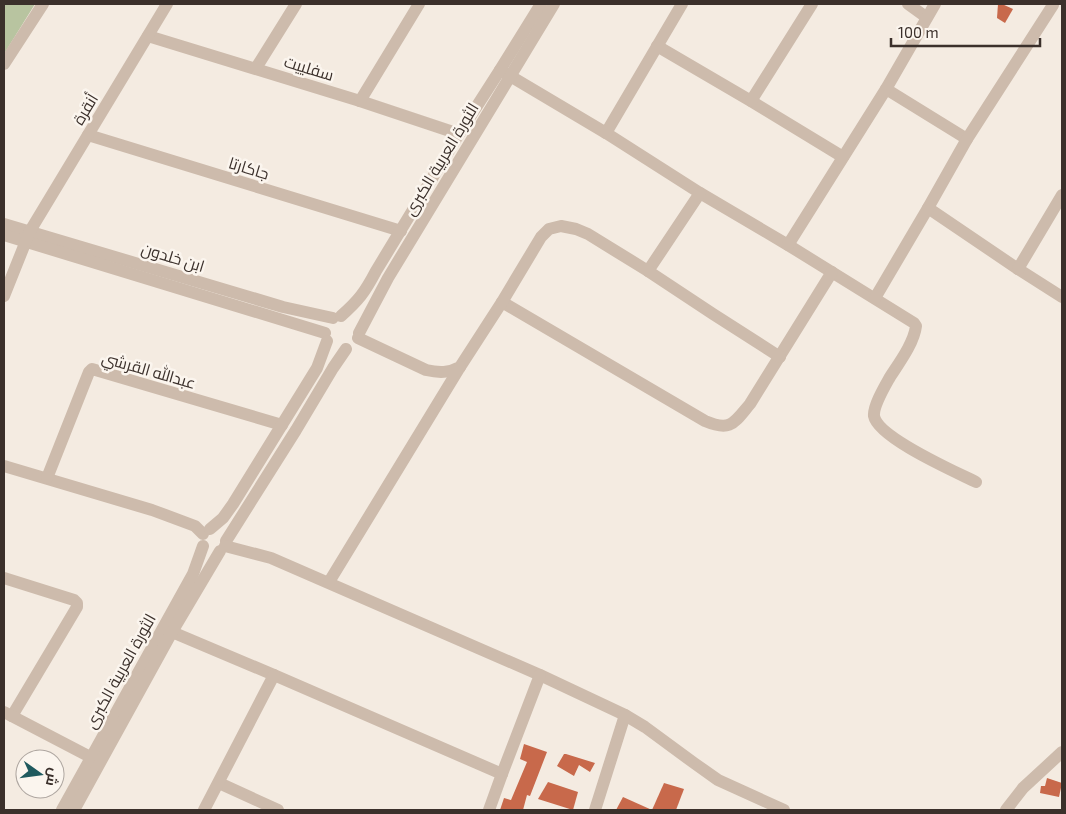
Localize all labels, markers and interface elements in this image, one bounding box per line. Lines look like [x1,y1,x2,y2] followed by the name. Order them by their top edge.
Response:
[891,15,1040,47] scale bar
[898,23,939,41] text: 100 m
[282,51,336,85] street label: سفلييت
[68,90,102,128] street label: أنقرة
[399,99,483,220] street label: الثورة العربية الكبرى
[226,152,272,184] street label: جاكارتا
[139,238,207,277] street label: ابن خلدون
[99,347,198,396] street label: عبدالله القرشي
[80,610,161,732] street label: الثورة العربية الكبرى
[15,749,65,799] north arrow
[42,766,64,788] text: ش

